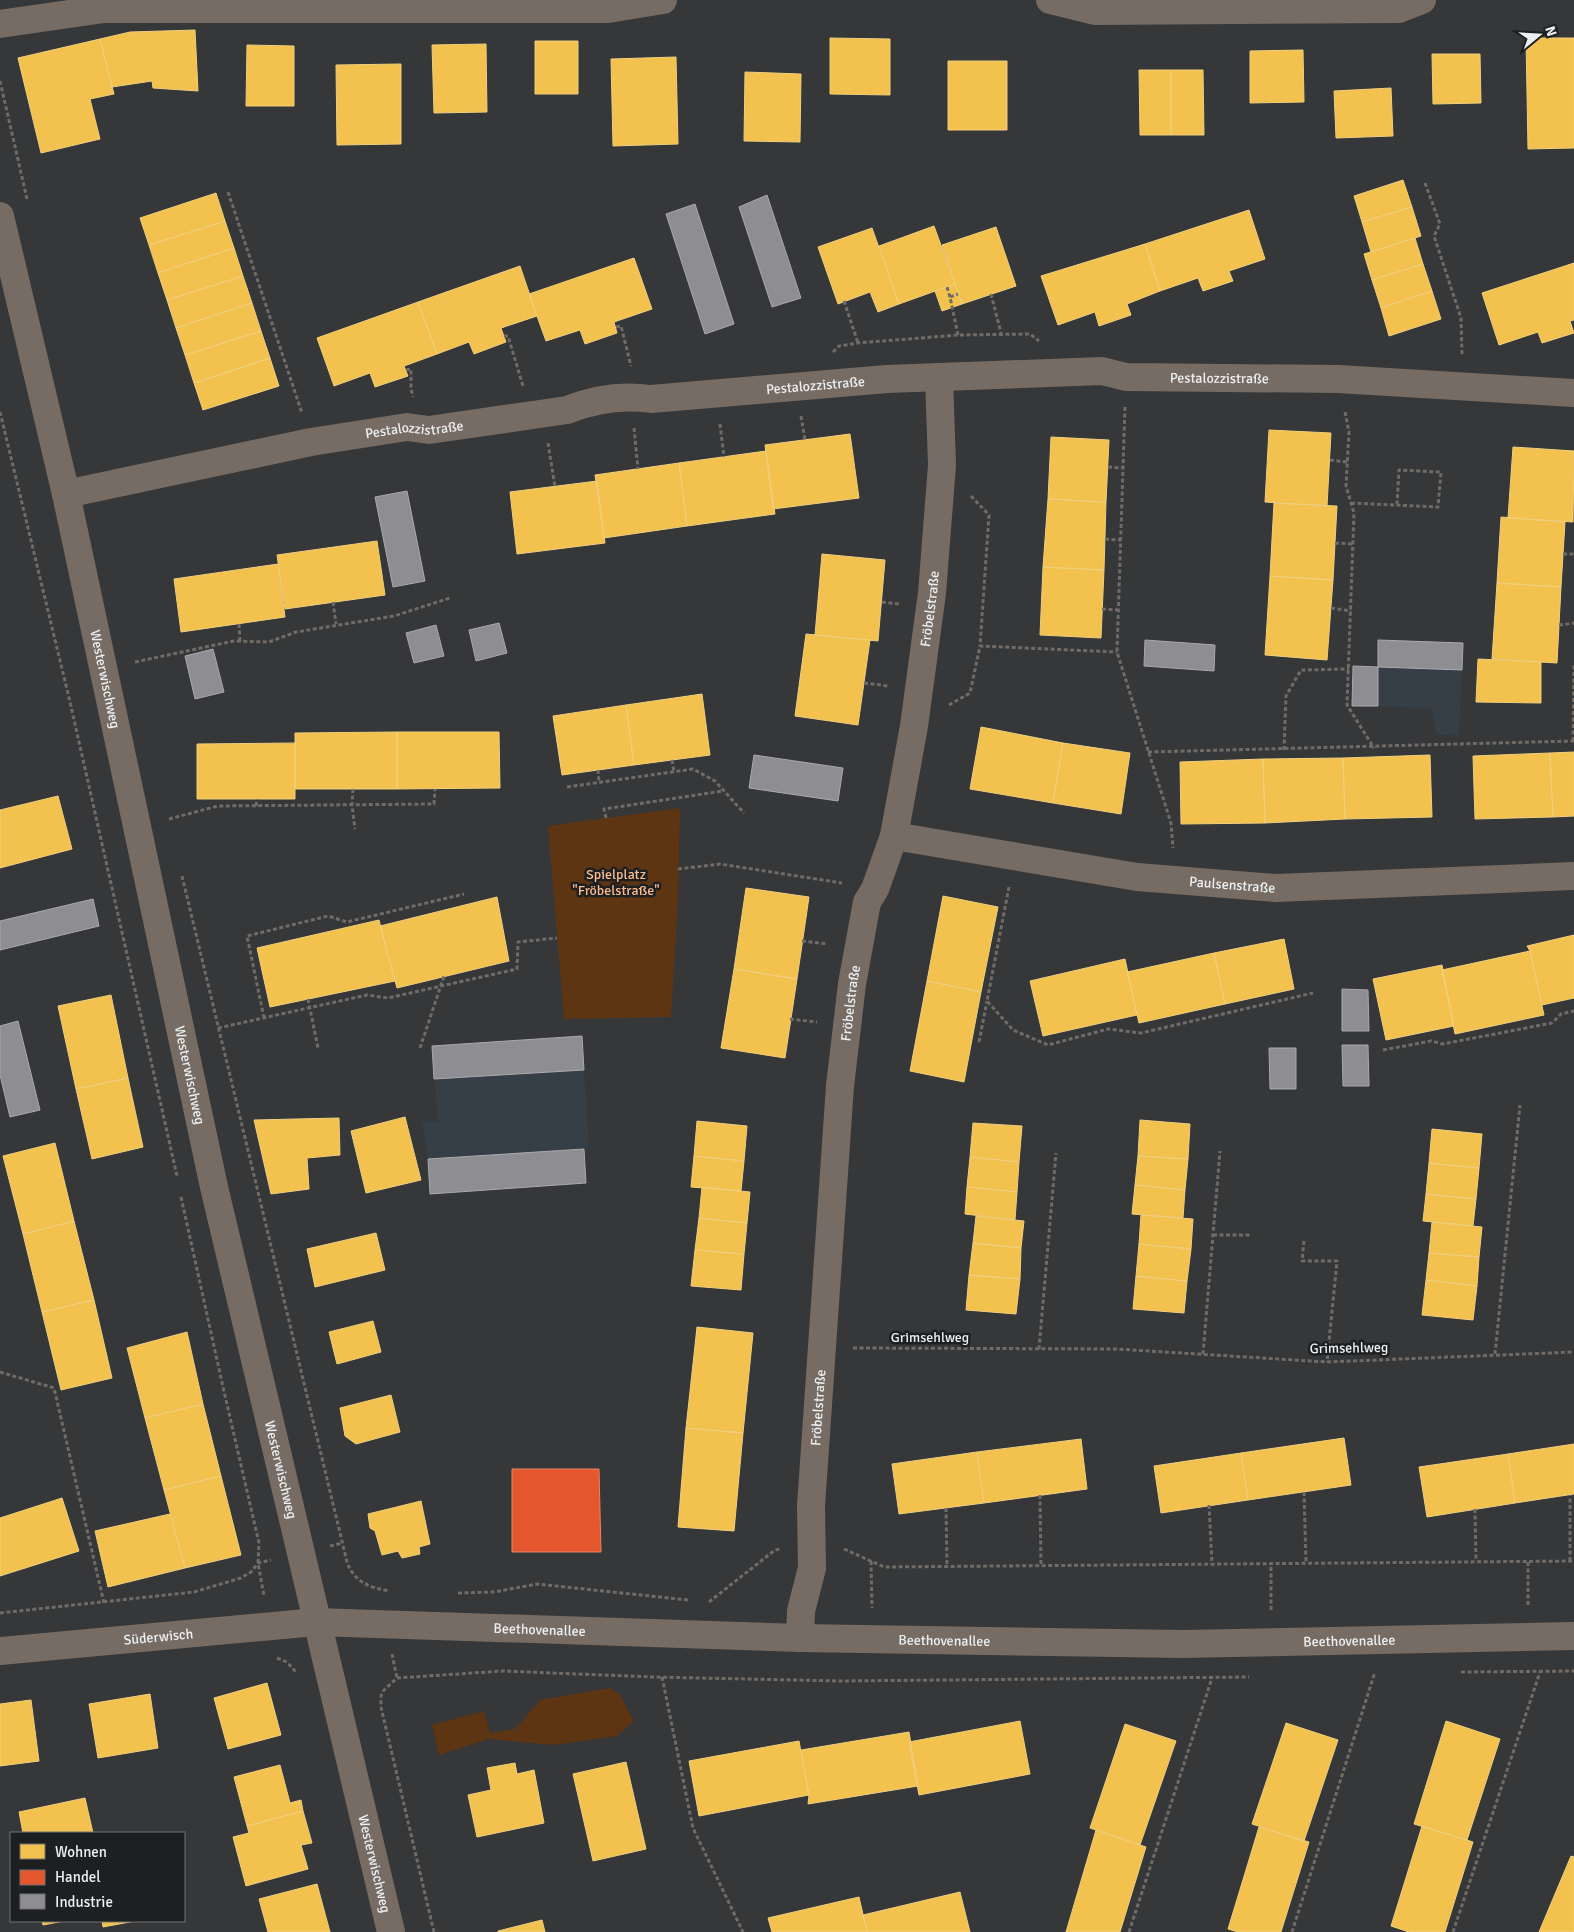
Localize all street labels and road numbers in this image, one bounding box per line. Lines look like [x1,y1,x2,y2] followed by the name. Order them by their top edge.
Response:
[1170,369,1269,387] street label: Pestalozzistraße
[765,372,866,398] street label: Pestalozzistraße
[364,417,465,442] street label: Pestalozzistraße
[916,570,942,648] street label: Fröbelstraße
[87,628,124,730] street label: Westerwischweg
[1189,873,1276,896] street label: Paulsenstraße
[837,964,864,1042] street label: Fröbelstraße
[171,1024,209,1126] street label: Westerwischweg
[891,1329,969,1346] street label: Grimsehlweg
[1310,1339,1388,1357] street label: Grimsehlweg
[807,1369,829,1446] street label: Fröbelstraße
[261,1419,301,1521] street label: Westerwischweg
[493,1619,586,1639] street label: Beethovenallee
[123,1625,194,1648] street label: Süderwisch
[898,1631,991,1649] street label: Beethovenallee
[1303,1631,1396,1650] street label: Beethovenallee
[355,1813,395,1915] street label: Westerwischweg

